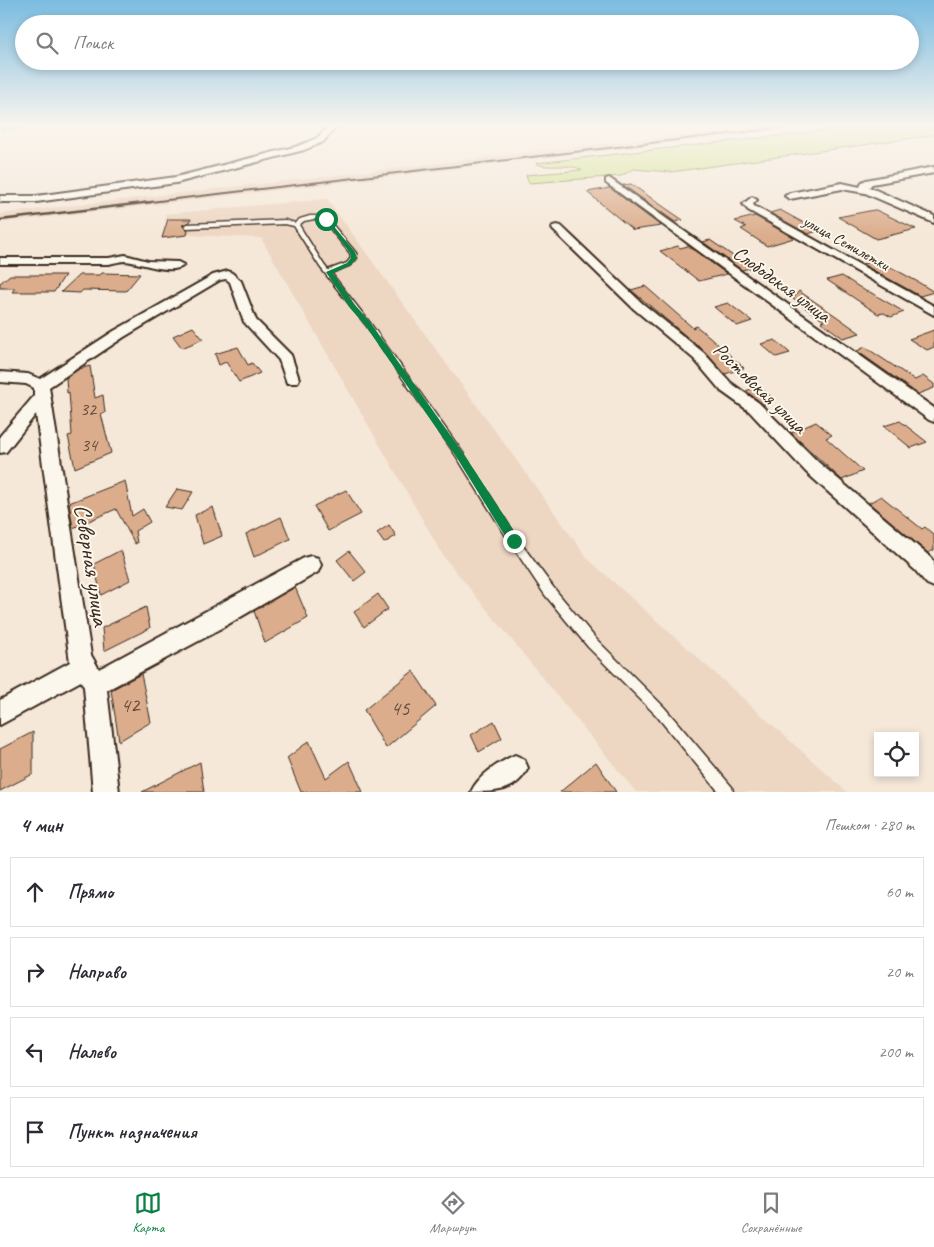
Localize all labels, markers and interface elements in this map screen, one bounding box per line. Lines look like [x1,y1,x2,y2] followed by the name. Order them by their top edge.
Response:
[15,15,919,70] search box
[33,29,61,57] icon: search
[73,31,113,55] text: Поиск
[315,208,338,231] route start
[798,211,894,276] street label: улица Семилетки
[728,240,837,329] street label: Слободская улица
[708,337,813,440] street label: Ростовская улица
[80,398,98,420] house number: 32
[81,434,99,456] house number: 34
[68,502,117,629] street label: Северная улица
[503,530,526,553] route end
[121,692,141,718] house number: 42
[391,695,411,721] house number: 45
[874,732,919,777] map controls
[874,732,919,777] button: locate
[20,812,63,838] text: 4 мин
[825,815,914,835] text: Пешком · 280 m
[21,878,49,906] icon: ahead
[68,880,113,904] text: Прямо
[886,882,913,902] text: 60 m
[21,958,49,986] icon: right
[68,960,126,984] text: Направо
[886,962,913,982] text: 20 m
[21,1038,49,1066] icon: left
[68,1040,116,1064] text: Налево
[879,1042,913,1062] text: 200 m
[21,1118,49,1146] icon: arrive
[68,1120,197,1144] text: Пункт назначения
[132,1189,165,1236] tab: Карта
[429,1189,476,1236] tab: Маршрут
[741,1189,801,1236] tab: Сохранённые

